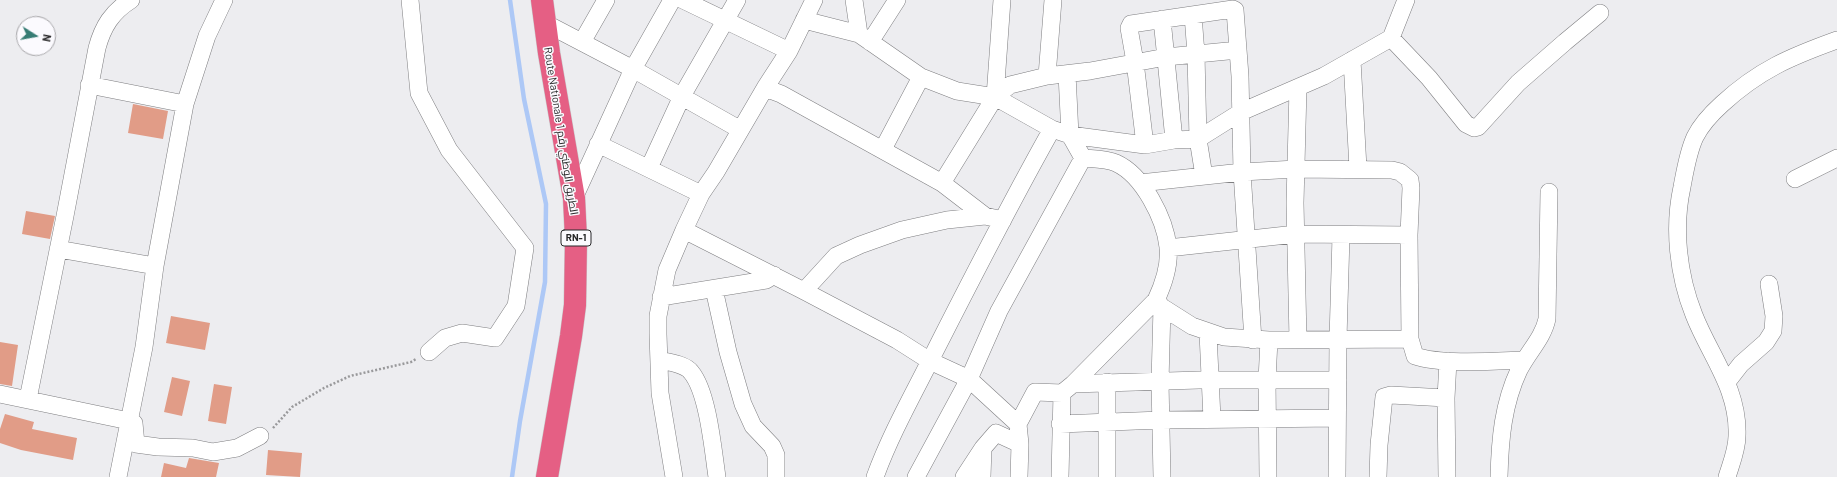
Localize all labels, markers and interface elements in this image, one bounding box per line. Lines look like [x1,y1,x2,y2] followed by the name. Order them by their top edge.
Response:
[16,16,56,56] north arrow
[40,33,54,43] text: N
[541,46,581,216] street label: Route Nationale الطريق الوطني رقم 1
[561,230,591,246] road number: RN-1

